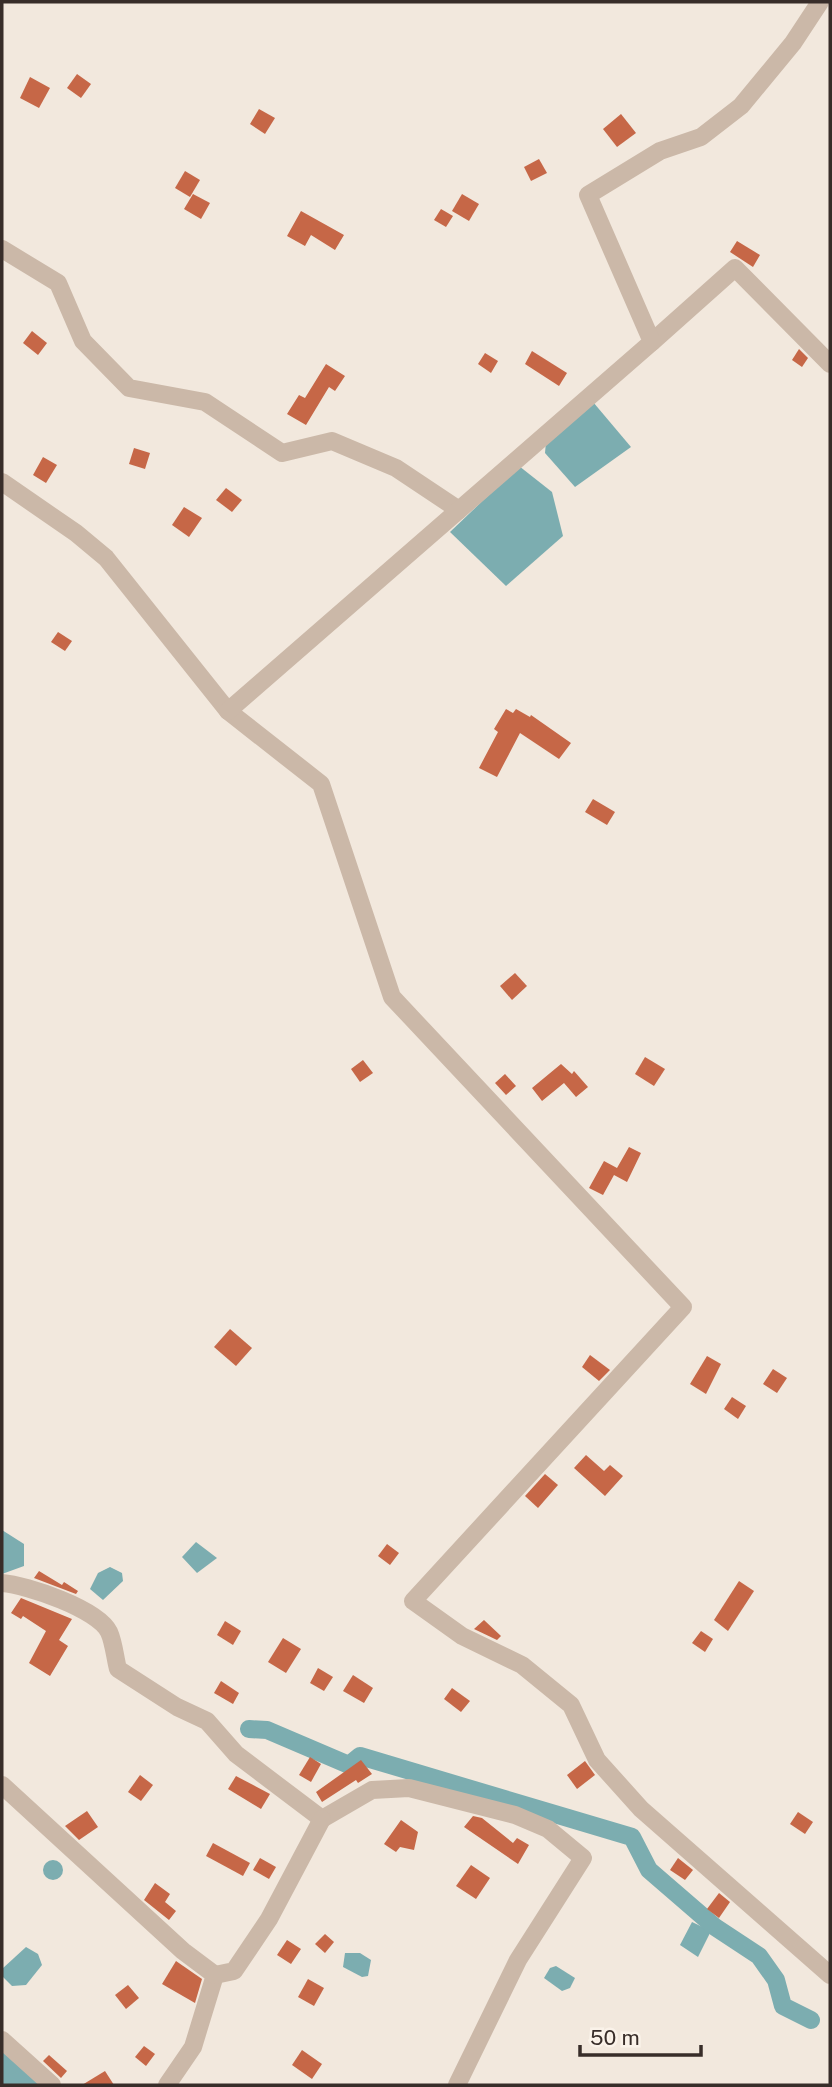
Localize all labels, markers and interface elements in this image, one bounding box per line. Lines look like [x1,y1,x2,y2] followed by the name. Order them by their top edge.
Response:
[580,2014,701,2058] scale bar
[590,2025,640,2050] text: 50 m

